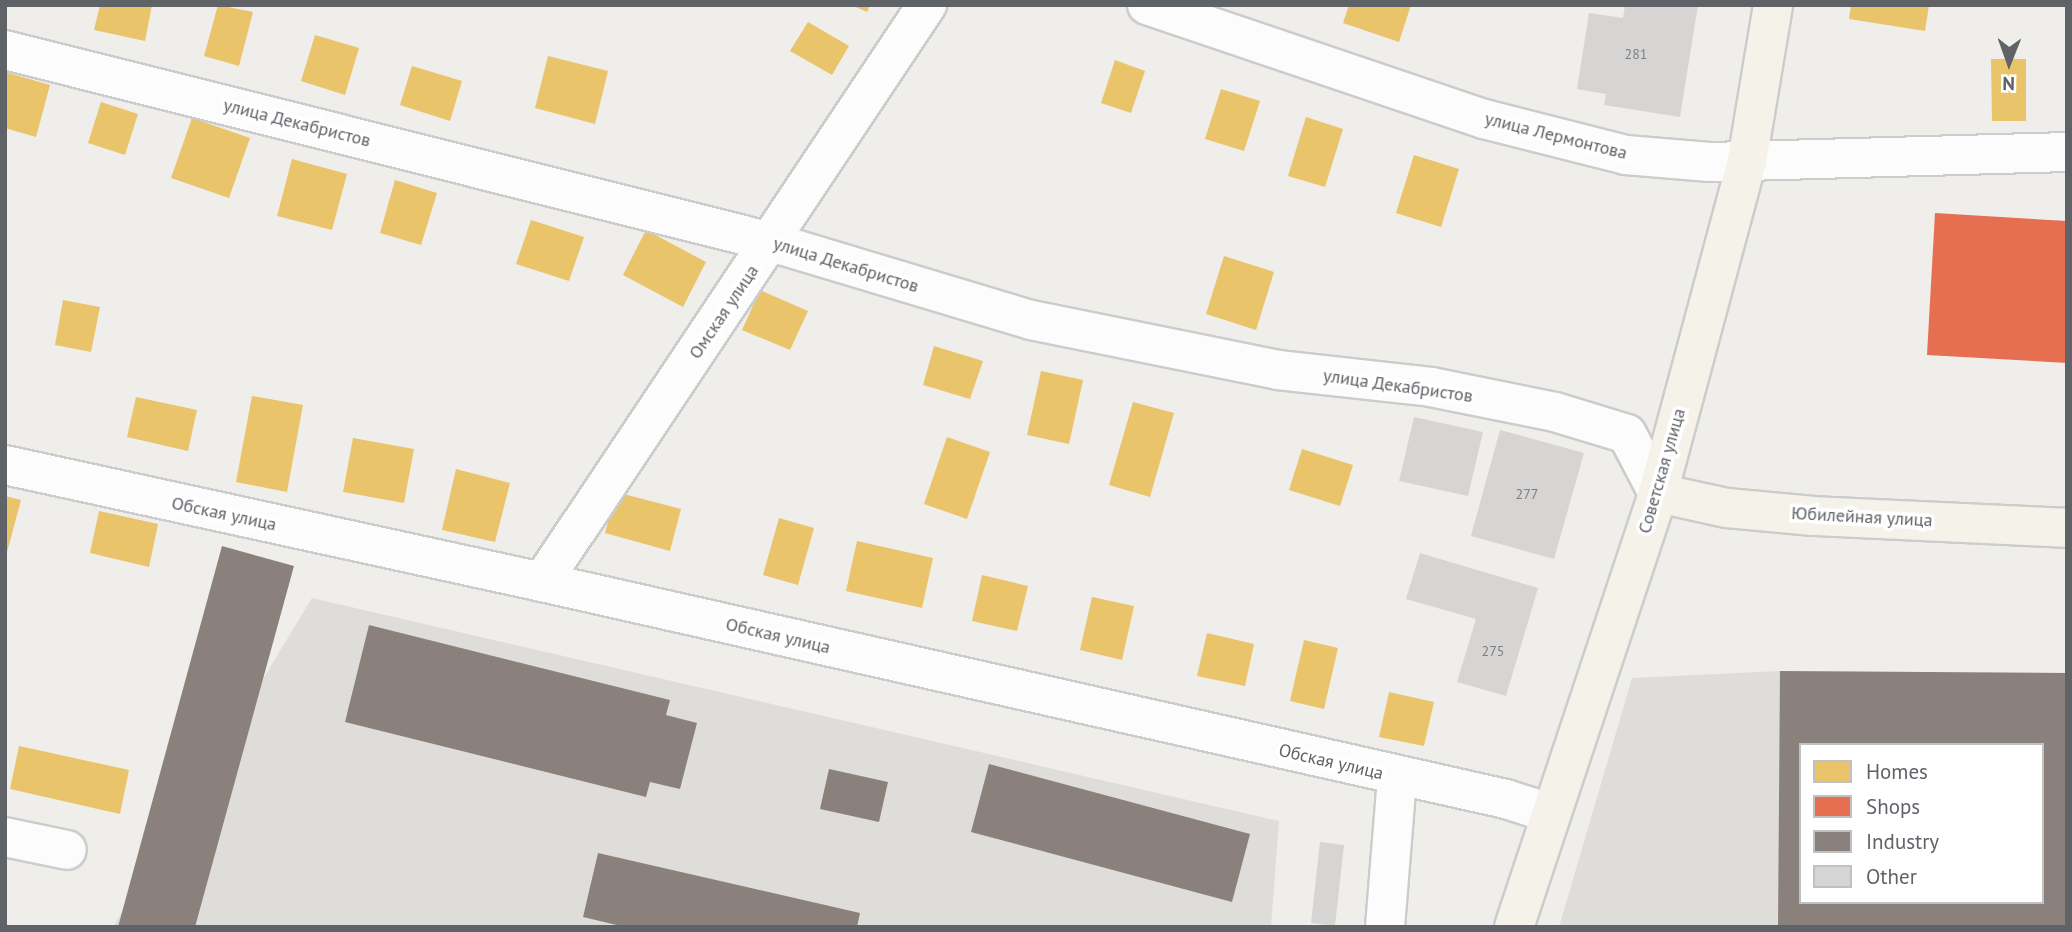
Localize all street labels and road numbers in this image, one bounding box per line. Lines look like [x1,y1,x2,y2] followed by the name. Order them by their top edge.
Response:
[221,94,373,152] street label: улица Декабристов
[1482,108,1630,164] street label: улица Лермонтова
[770,233,922,297] street label: улица Декабристов
[685,261,763,363] street label: Омская улица
[1321,365,1475,407] street label: улица Декабристов
[1634,406,1690,536] street label: Советская улица
[170,492,278,536] street label: Обская улица
[1791,503,1933,531] street label: Юбилейная улица
[724,613,832,659] street label: Обская улица
[1277,739,1385,785] street label: Обская улица

